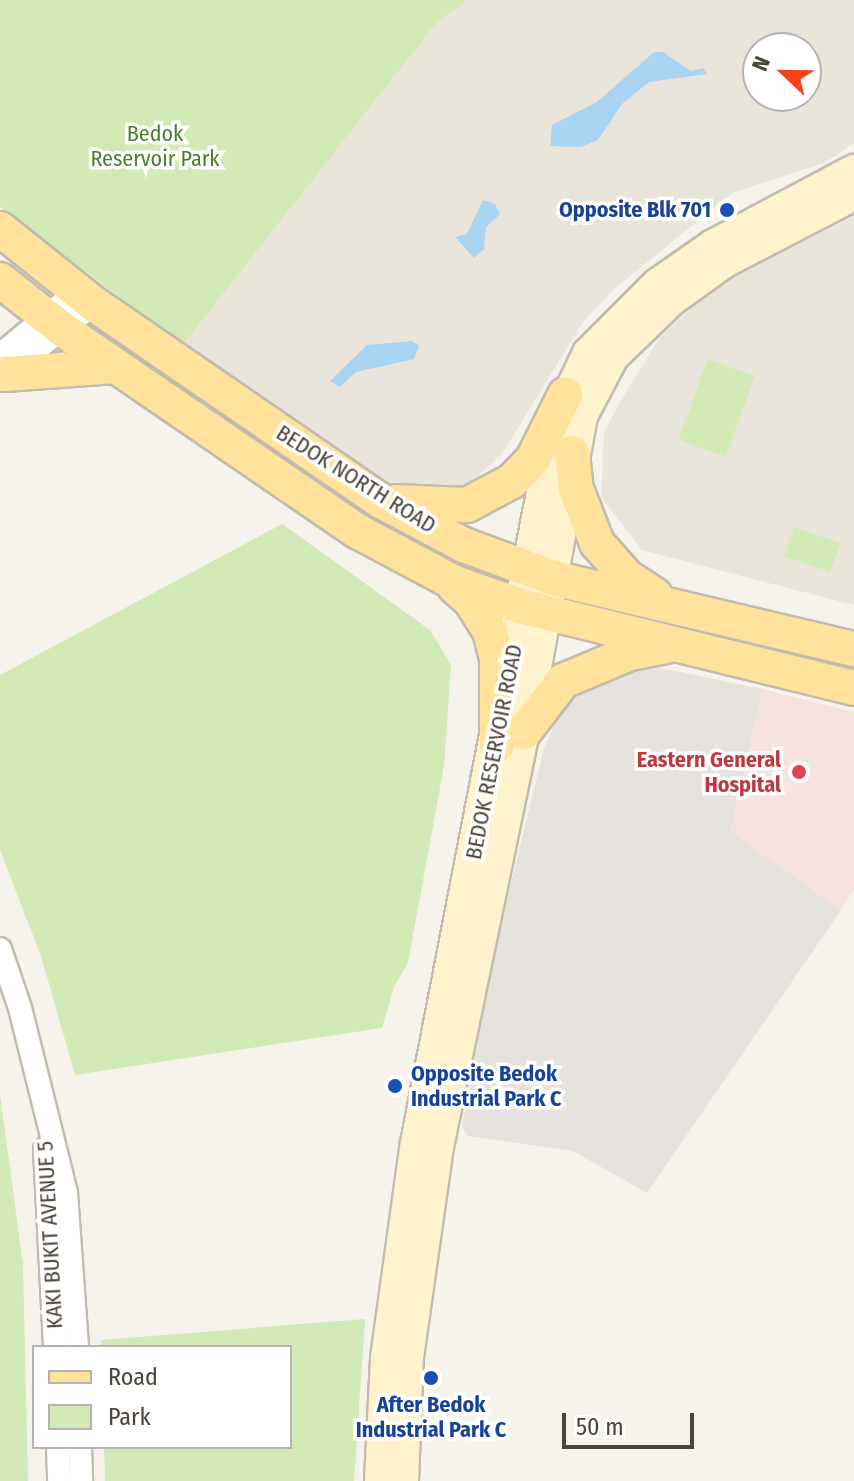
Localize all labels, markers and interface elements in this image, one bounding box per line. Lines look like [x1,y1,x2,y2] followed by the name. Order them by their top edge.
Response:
[742,32,822,112] north arrow
[746,52,776,75] text: N
[90,120,220,172] park label: Bedok Reservoir Park
[559,197,711,223] place label: Opposite Blk 701
[718,201,736,219] marker: Opposite Blk 701
[271,419,441,539] street label: BEDOK NORTH ROAD
[460,642,528,862] street label: BEDOK RESERVOIR ROAD
[637,746,781,798] place label: Eastern General Hospital
[788,761,810,783] marker: Eastern General Hospital
[411,1060,562,1112] place label: Opposite Bedok Industrial Park C
[386,1077,404,1095] marker: Opposite Bedok Industrial Park C
[32,1140,68,1330] street label: KAKI BUKIT AVENUE 5
[32,1345,292,1449] legend
[108,1363,158,1391] text: Road
[422,1369,440,1387] marker: After Bedok Industrial Park C
[356,1391,506,1442] place label: After Bedok Industrial Park C
[566,1397,698,1447] scale bar
[108,1403,151,1431] text: Park
[576,1413,624,1441] text: 50 m

